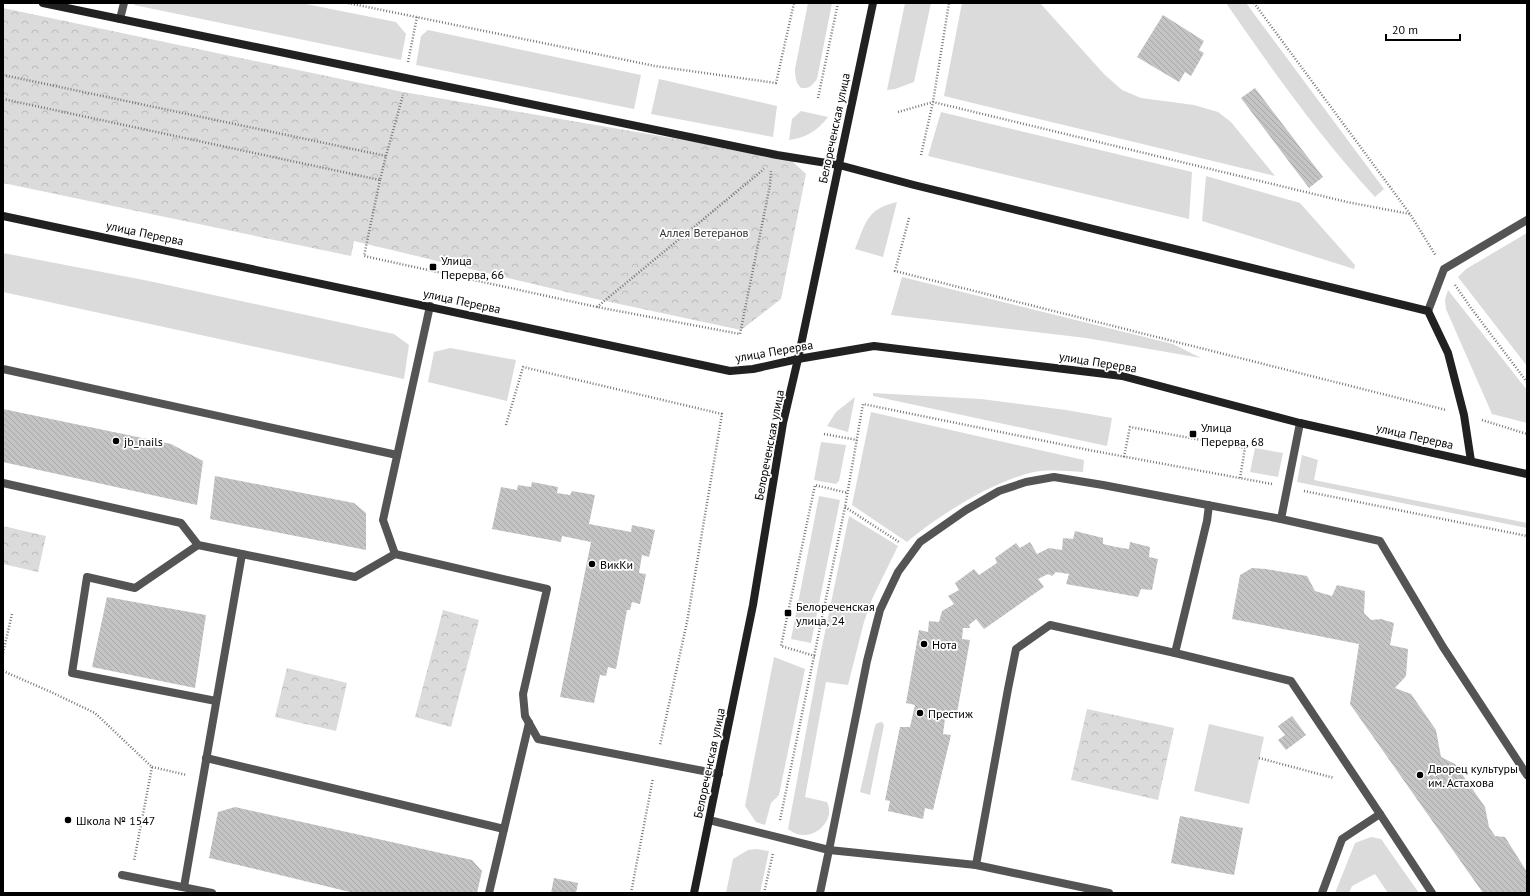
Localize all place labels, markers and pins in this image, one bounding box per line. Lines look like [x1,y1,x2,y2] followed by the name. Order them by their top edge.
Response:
[441,253,504,282] place label: Улица Перерва, 66
[428,262,438,272] marker: Улица Перерва, 66
[1201,420,1264,449] place label: Улица Перерва, 68
[1188,429,1198,439] marker: Улица Перерва, 68
[124,434,163,449] place label: jb_nails
[111,436,121,446] marker: jb_nails
[600,557,633,572] place label: ВикКи
[587,559,597,569] marker: ВикКи
[796,599,875,628] place label: Белореченская улица, 24
[783,608,793,618] marker: Белореченская улица, 24
[932,637,957,652] place label: Нота
[919,639,929,649] marker: Нота
[928,706,973,721] place label: Престиж
[915,708,925,718] marker: Престиж
[1428,761,1518,790] place label: Дворец культуры им. Астахова
[1415,770,1425,780] marker: Дворец культуры им. Астахова
[76,813,155,828] place label: Школа № 1547
[63,815,73,825] marker: Школа № 1547

